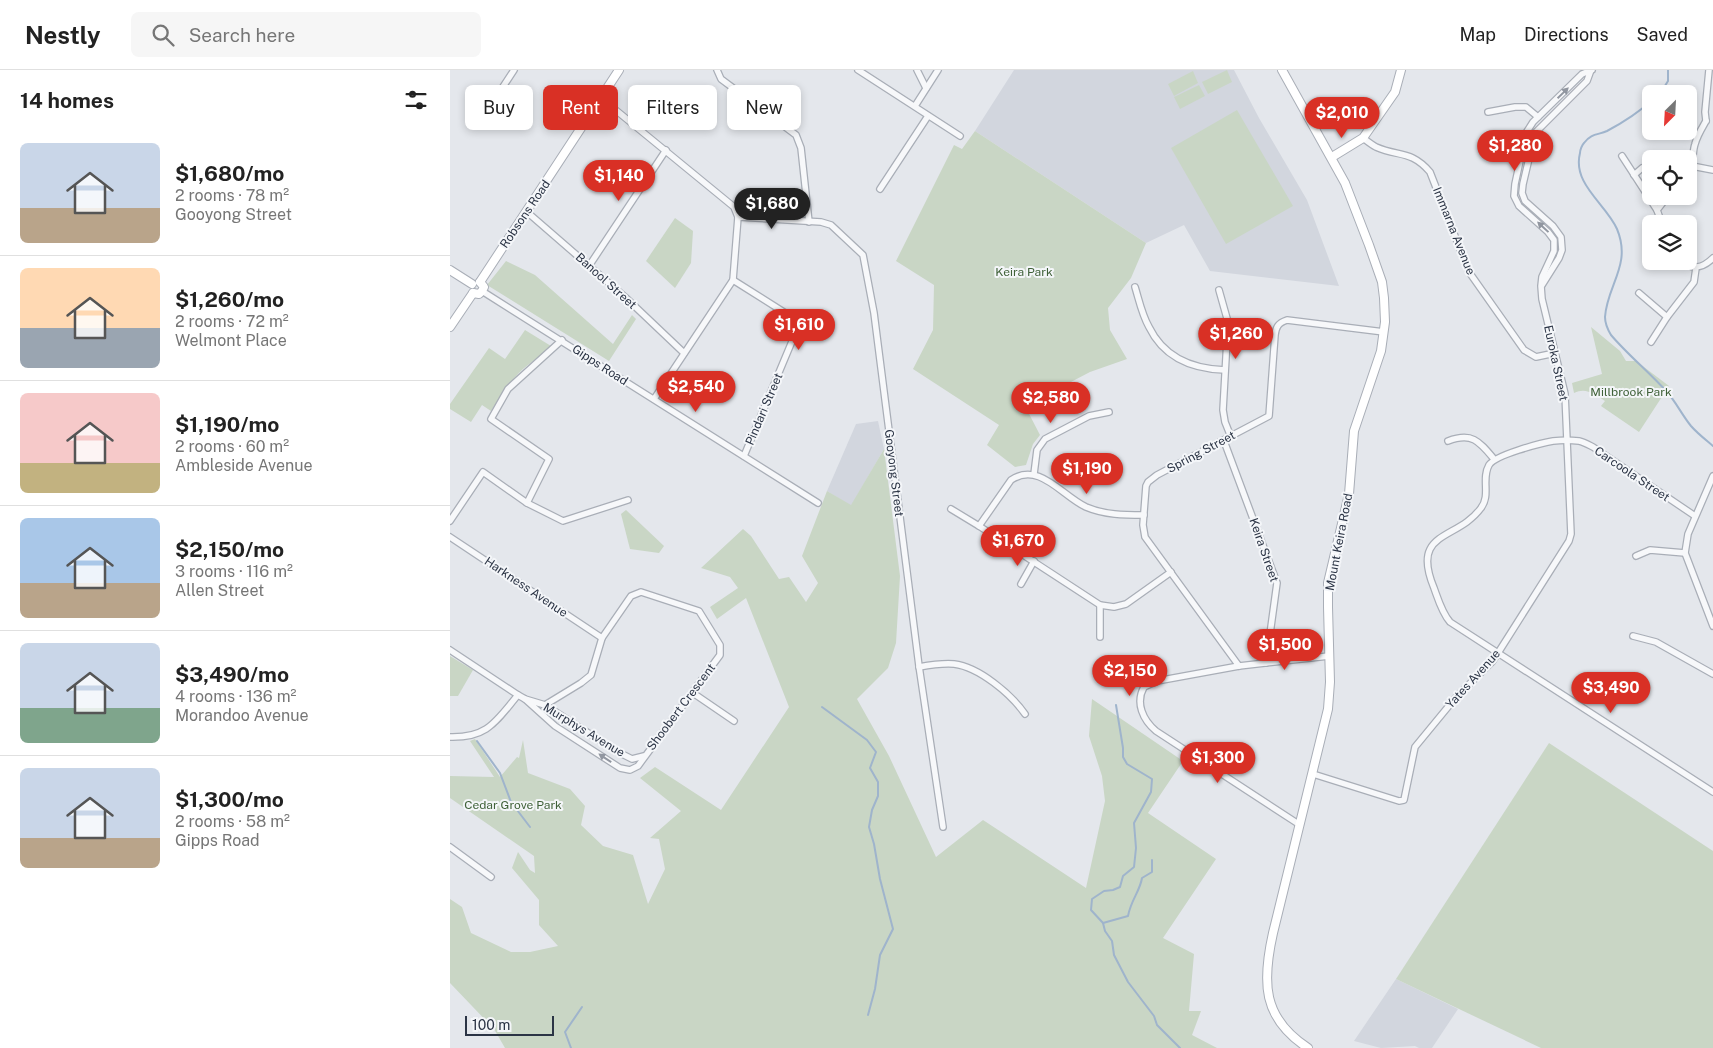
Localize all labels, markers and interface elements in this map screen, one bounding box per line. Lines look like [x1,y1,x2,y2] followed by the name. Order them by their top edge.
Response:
[131,12,481,57] search box
[25,21,101,49] text: Nestly
[149,21,177,49] icon: search
[189,24,295,46] text: Search here
[1459,24,1496,45] text: Map
[1524,24,1609,45] text: Directions
[1637,24,1688,45] text: Saved
[465,85,533,130] chip: Buy
[543,85,618,130] chip: Rent
[628,85,717,130] chip: Filters
[727,85,801,130] chip: New
[1642,85,1698,140] north arrow
[1642,85,1697,270] map controls
[402,86,430,114] icon: filters
[1557,87,1569,99] one-way arrow
[20,88,114,113] text: 14 homes
[1301,97,1383,139] pin: $2,010
[1316,103,1368,122] text: $2,010
[1474,129,1556,172] pin: $1,280
[1488,136,1542,155] text: $1,280
[1642,150,1697,205] button: locate
[578,160,660,202] pin: $1,140
[175,161,284,186] text: $1,680/mo
[60,163,120,223] icon: home
[594,166,644,185] text: $1,140
[497,177,553,251] street label: Robsons Road
[1430,185,1478,277] street label: Immarna Avenue
[175,186,289,205] text: 2 rooms · 78 m²
[731,188,813,230] pin: $1,680
[745,194,799,213] text: $1,680
[175,205,292,224] text: Gooyong Street
[1642,215,1697,270] button: layers
[1537,221,1549,233] one-way arrow
[573,250,639,312] street label: Banool Street
[995,265,1053,279] park label: Keira Park
[175,287,284,312] text: $1,260/mo
[60,288,120,348] icon: home
[758,308,840,351] pin: $1,610
[175,312,289,331] text: 2 rooms · 72 m²
[774,315,824,334] text: $1,610
[1195,318,1277,360] pin: $1,260
[1209,324,1263,343] text: $1,260
[1541,324,1571,402] street label: Euroka Street
[175,331,287,350] text: Welmont Place
[570,342,630,388] street label: Gipps Road
[655,370,737,413] pin: $2,540
[743,371,786,447] street label: Pindari Street
[667,377,725,396] text: $2,540
[1010,382,1092,424] pin: $2,580
[1590,385,1672,399] park label: Millbrook Park
[1022,388,1080,407] text: $2,580
[175,412,279,437] text: $1,190/mo
[60,413,120,473] icon: home
[1164,428,1238,476] street label: Spring Street
[882,429,906,518] street label: Gooyong Street
[175,437,289,456] text: 2 rooms · 60 m²
[1592,444,1673,504] street label: Carcoola Street
[1046,452,1128,495] pin: $1,190
[175,456,313,475] text: Ambleside Avenue
[1062,459,1112,478] text: $1,190
[1323,492,1355,592] street label: Mount Keira Road
[1247,516,1282,584] street label: Keira Street
[977,524,1059,567] pin: $1,670
[992,531,1044,550] text: $1,670
[175,537,284,562] text: $2,150/mo
[60,538,120,598] icon: home
[482,554,570,620] street label: Harkness Avenue
[175,562,293,581] text: 3 rooms · 116 m²
[175,581,264,600] text: Allen Street
[1244,628,1326,671] pin: $1,500
[1258,635,1312,654] text: $1,500
[1443,647,1503,711] street label: Yates Avenue
[1089,654,1171,697] pin: $2,150
[644,661,718,753] street label: Shoobert Crescent
[1103,661,1157,680] text: $2,150
[175,662,289,687] text: $3,490/mo
[60,663,120,723] icon: home
[1570,672,1652,714] pin: $3,490
[1582,678,1640,697] text: $3,490
[175,687,296,706] text: 4 rooms · 136 m²
[541,700,628,760] street label: Murphys Avenue
[175,706,309,725] text: Morandoo Avenue
[1177,742,1259,784] pin: $1,300
[1191,748,1245,767] text: $1,300
[598,753,612,763] one-way arrow
[175,787,284,812] text: $1,300/mo
[60,788,120,848] icon: home
[464,798,562,812] park label: Cedar Grove Park
[175,812,290,831] text: 2 rooms · 58 m²
[175,831,260,850] text: Gipps Road
[465,1013,554,1036] scale bar
[472,1017,510,1033] text: 100 m

